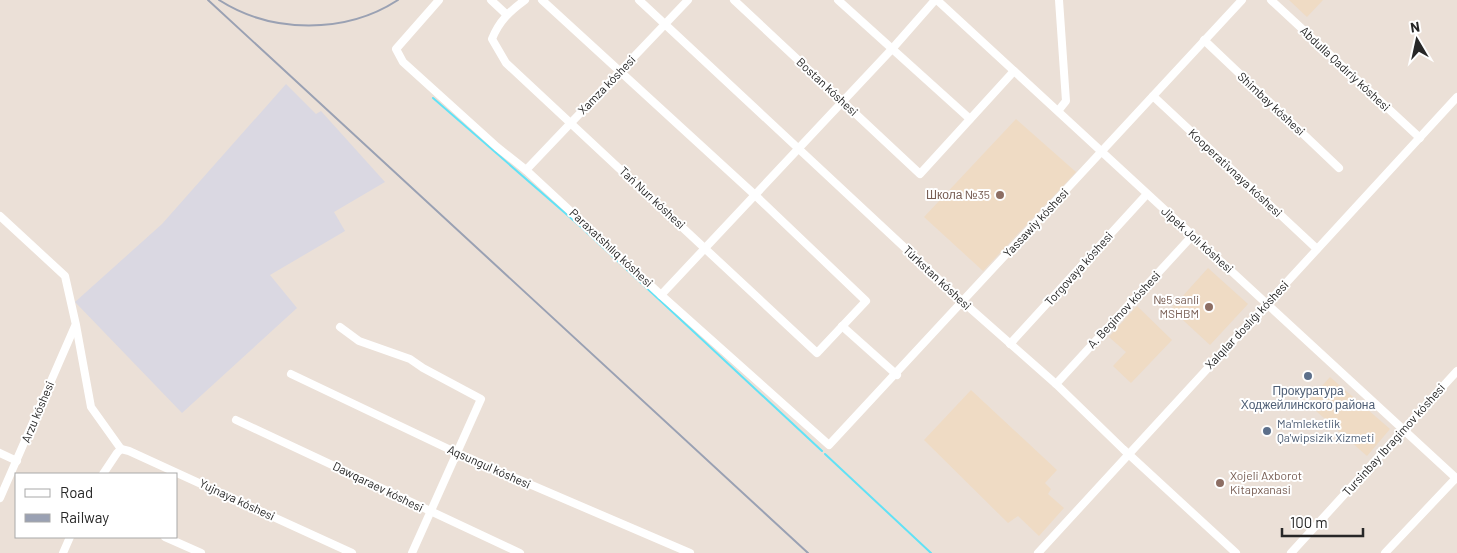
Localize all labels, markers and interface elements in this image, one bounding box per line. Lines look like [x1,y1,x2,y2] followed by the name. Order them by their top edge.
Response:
[1392,15,1442,65] north arrow
[1409,18,1421,36] text: N
[1298,23,1393,114] street label: Abdulla Qadıriy kóshesi
[575,52,638,117] street label: Xamza kóshesi
[794,54,861,118] street label: Bostan kóshesi
[1235,69,1308,138] street label: Shimbay kóshesi
[1186,125,1285,219] street label: Kooperativnaya kóshesi
[617,163,689,231] street label: Tań Nurı kóshesi
[1000,185,1071,260] street label: Yassawiy kóshesi
[926,187,990,201] place label: Школа №35
[994,189,1006,201] marker: Школа №35
[1159,203,1237,275] street label: Jipek Jolı kóshesi
[567,205,656,289] street label: Paraxatshılıq kóshesi
[1041,229,1115,308] street label: Torgovaya kóshesi
[901,242,975,312] street label: Túrkstan kóshesi
[1084,268,1163,351] street label: A. Begimov kóshesi
[1202,277,1291,371] street label: Xalqılar doslıǵı kóshesi
[1153,292,1199,320] place label: №5 sanli MSHBM
[1203,301,1215,313] marker: №5 sanli MSHBM
[1302,370,1314,382] marker: Прокуратура Ходжейлинского района
[18,379,56,444] street label: Arzu kóshesi
[1339,380,1447,498] street label: Tursinbay Ibragimov kóshesi
[1241,383,1375,412] place label: Прокуратура Ходжейлинского района
[1277,416,1374,444] place label: Ma'mleketlik Qa'wipsizik Xizmeti
[1261,425,1273,437] marker: Ma'mleketlik Qa'wipsizik Xizmeti
[446,441,533,491] street label: Aqsungul kóshesi
[331,458,426,514] street label: Dawqaraev kóshesi
[1230,468,1302,496] place label: Xojeli Axborot Kitapxanasi
[15,473,178,538] legend
[197,475,277,523] street label: Yujnaya kóshesi
[1214,477,1226,489] marker: Xojeli Axborot Kitapxanasi
[60,483,93,501] text: Road
[1282,506,1363,538] scale bar
[60,508,109,526] text: Railway
[1290,513,1328,531] text: 100 m

